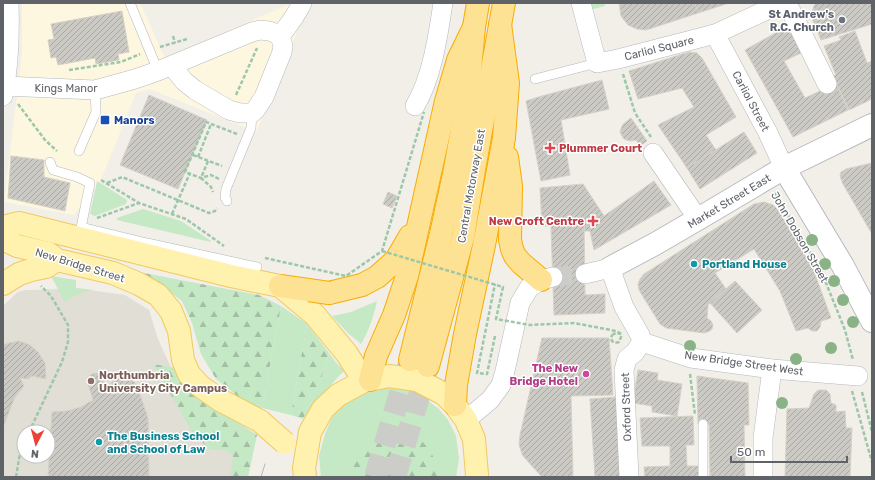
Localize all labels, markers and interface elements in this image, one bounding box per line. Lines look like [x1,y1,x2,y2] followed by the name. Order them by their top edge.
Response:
[769,8,834,34] place label: St Andrew's R.C. Church
[837,15,847,25] marker: St Andrew's R.C. Church
[623,34,695,63] street label: Carliol Square
[729,69,772,134] street label: Carliol Street
[35,82,98,95] street label: Kings Manor
[99,114,111,126] marker: Manors
[114,114,154,127] place label: Manors
[455,127,488,244] street label: Central Motorway East
[544,142,556,154] marker: Plummer Court
[559,142,642,155] place label: Plummer Court
[685,171,774,231] street label: Market Street East
[768,189,831,286] street label: John Dobson Street
[489,215,584,228] place label: New Croft Centre
[587,215,599,227] marker: New Croft Centre
[34,246,127,285] street label: New Bridge Street
[702,258,787,271] place label: Portland House
[689,259,699,269] marker: Portland House
[684,349,805,378] street label: New Bridge Street West
[510,362,578,388] place label: The New Bridge Hotel
[99,369,227,395] place label: Northumbria University City Campus
[581,369,591,379] marker: The New Bridge Hotel
[619,372,634,442] street label: Oxford Street
[86,376,96,386] marker: Northumbria University City Campus
[16,424,56,464] north arrow
[107,430,219,456] place label: The Business School and School of Law
[94,437,104,447] marker: The Business School and School of Law
[731,438,847,464] scale bar
[737,445,765,459] text: 50 m
[30,447,40,460] text: N

